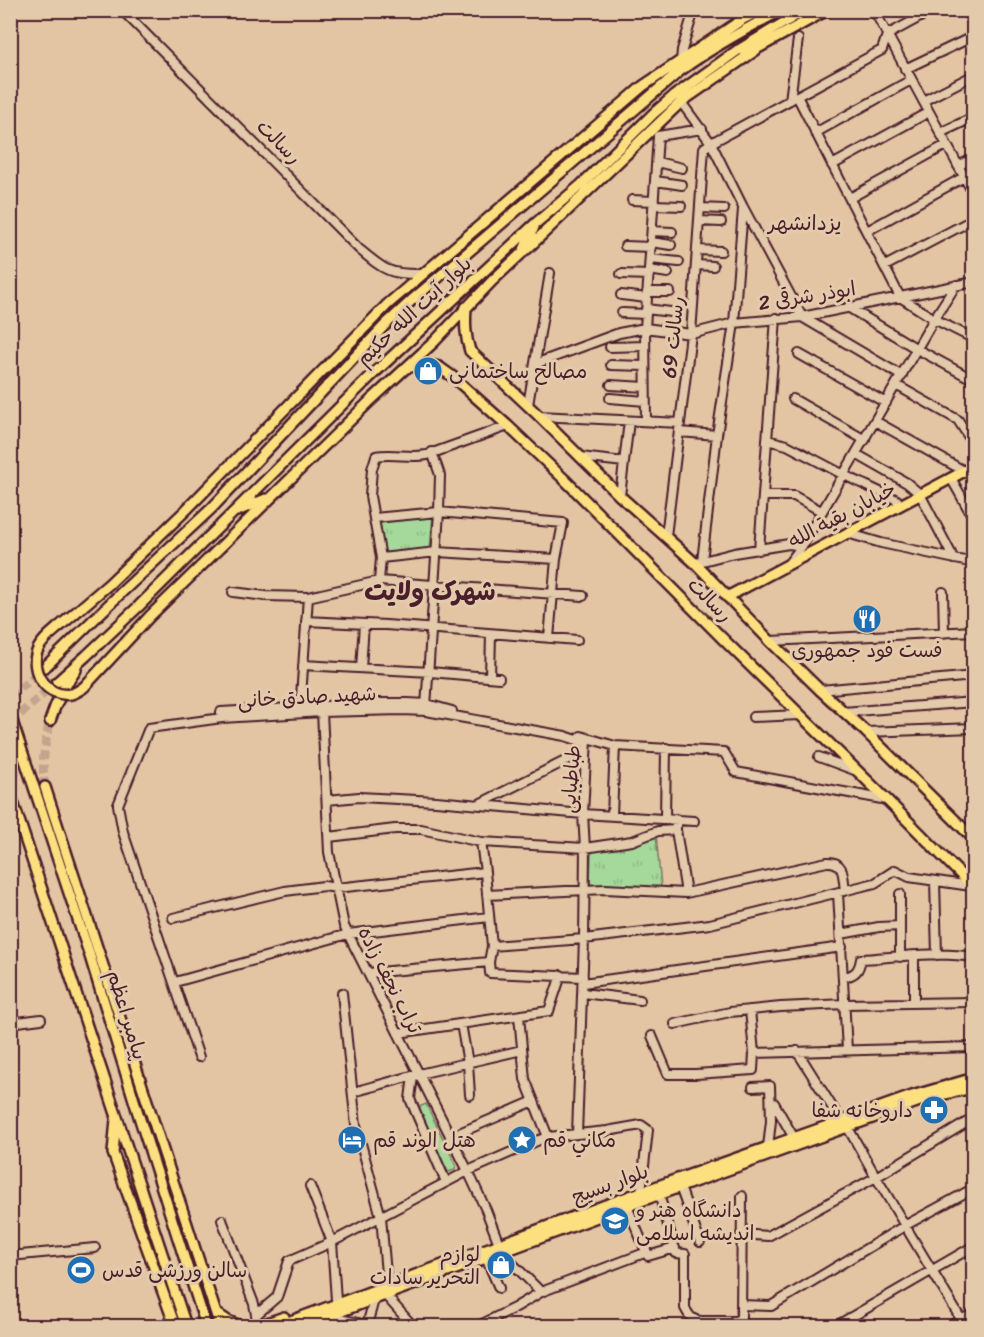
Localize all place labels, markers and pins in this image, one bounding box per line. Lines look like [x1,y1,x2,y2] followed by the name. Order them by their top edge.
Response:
[449,354,587,389] place label: مصالح ساختمانی
[412,355,444,387] shop icon: مصالح ساختمانی
[851,603,883,635] restaurant icon: فست فود جمهوری
[791,633,943,668] place label: فست فود جمهوری
[812,1093,913,1128] place label: داروخانه شفا
[918,1094,950,1126] pharmacy icon: داروخانه شفا
[373,1123,476,1158] place label: هتل الوند قم
[543,1123,616,1158] place label: مكاني قم
[336,1124,368,1156] hotel icon: هتل الوند قم
[506,1124,538,1156] place icon: مكاني قم
[634,1193,755,1251] place label: دانشگاه هنر و اندیشه اسلامی
[599,1205,631,1237] school or university icon: دانشگاه هنر و اندیشه اسلامی
[370,1237,480,1295] place label: لوازم التحریر سادات
[485,1249,517,1281] shop icon: لوازم التحریر سادات
[102,1253,247,1288] place label: سالن ورزشی قدس
[65,1254,97,1286] sports icon: سالن ورزشی قدس

